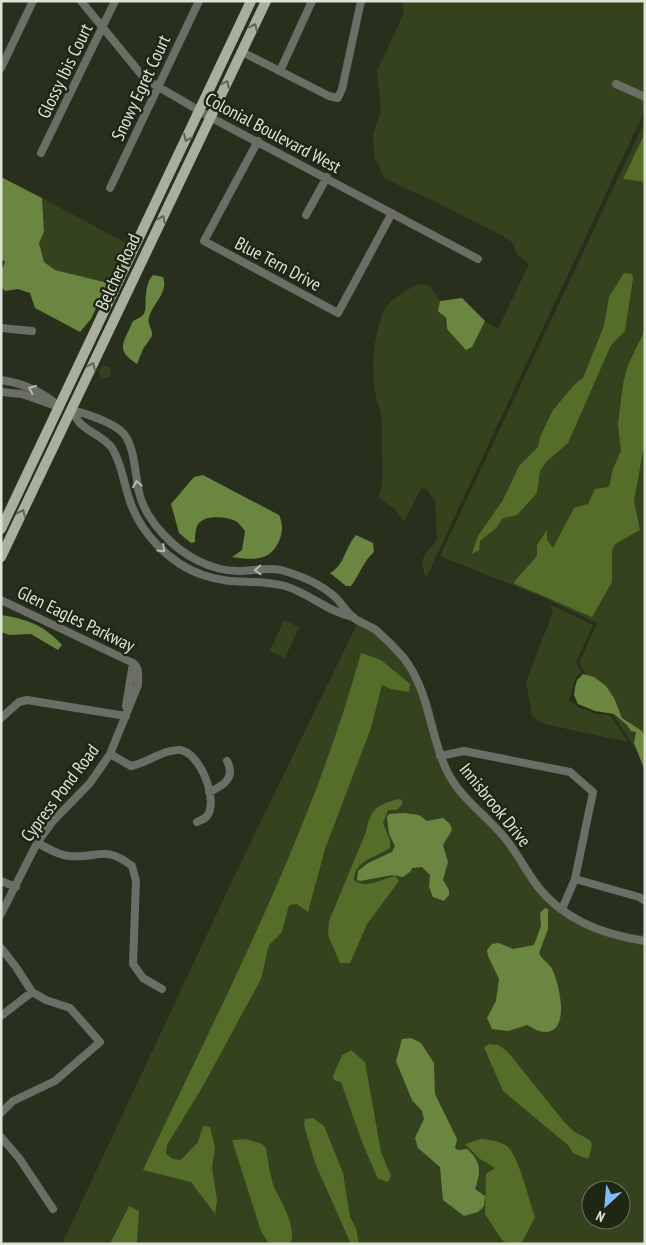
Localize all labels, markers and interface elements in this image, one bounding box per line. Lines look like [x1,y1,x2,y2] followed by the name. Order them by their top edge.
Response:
[32,20,97,122] street label: Glossy Ibis Court
[247,23,257,32] one-way arrow
[106,31,175,144] street label: Snowy Egret Court
[220,81,230,90] one-way arrow
[202,87,345,178] street label: Colonial Boulevard West
[183,133,193,142] one-way arrow
[155,215,166,224] one-way arrow
[90,230,145,314] street label: Belcher Road
[231,231,325,296] street label: Blue Tern Drive
[85,362,96,371] one-way arrow
[28,385,37,396] one-way arrow
[133,480,143,489] one-way arrow
[16,509,26,518] one-way arrow
[156,543,165,552] one-way arrow
[254,565,262,575] one-way arrow
[14,580,139,657] street label: Glen Eagles Parkway
[15,739,104,846] street label: Cypress Pond Road
[455,758,536,851] street label: Innisbrook Drive
[581,1180,631,1230] north arrow
[593,1207,608,1226] text: N

